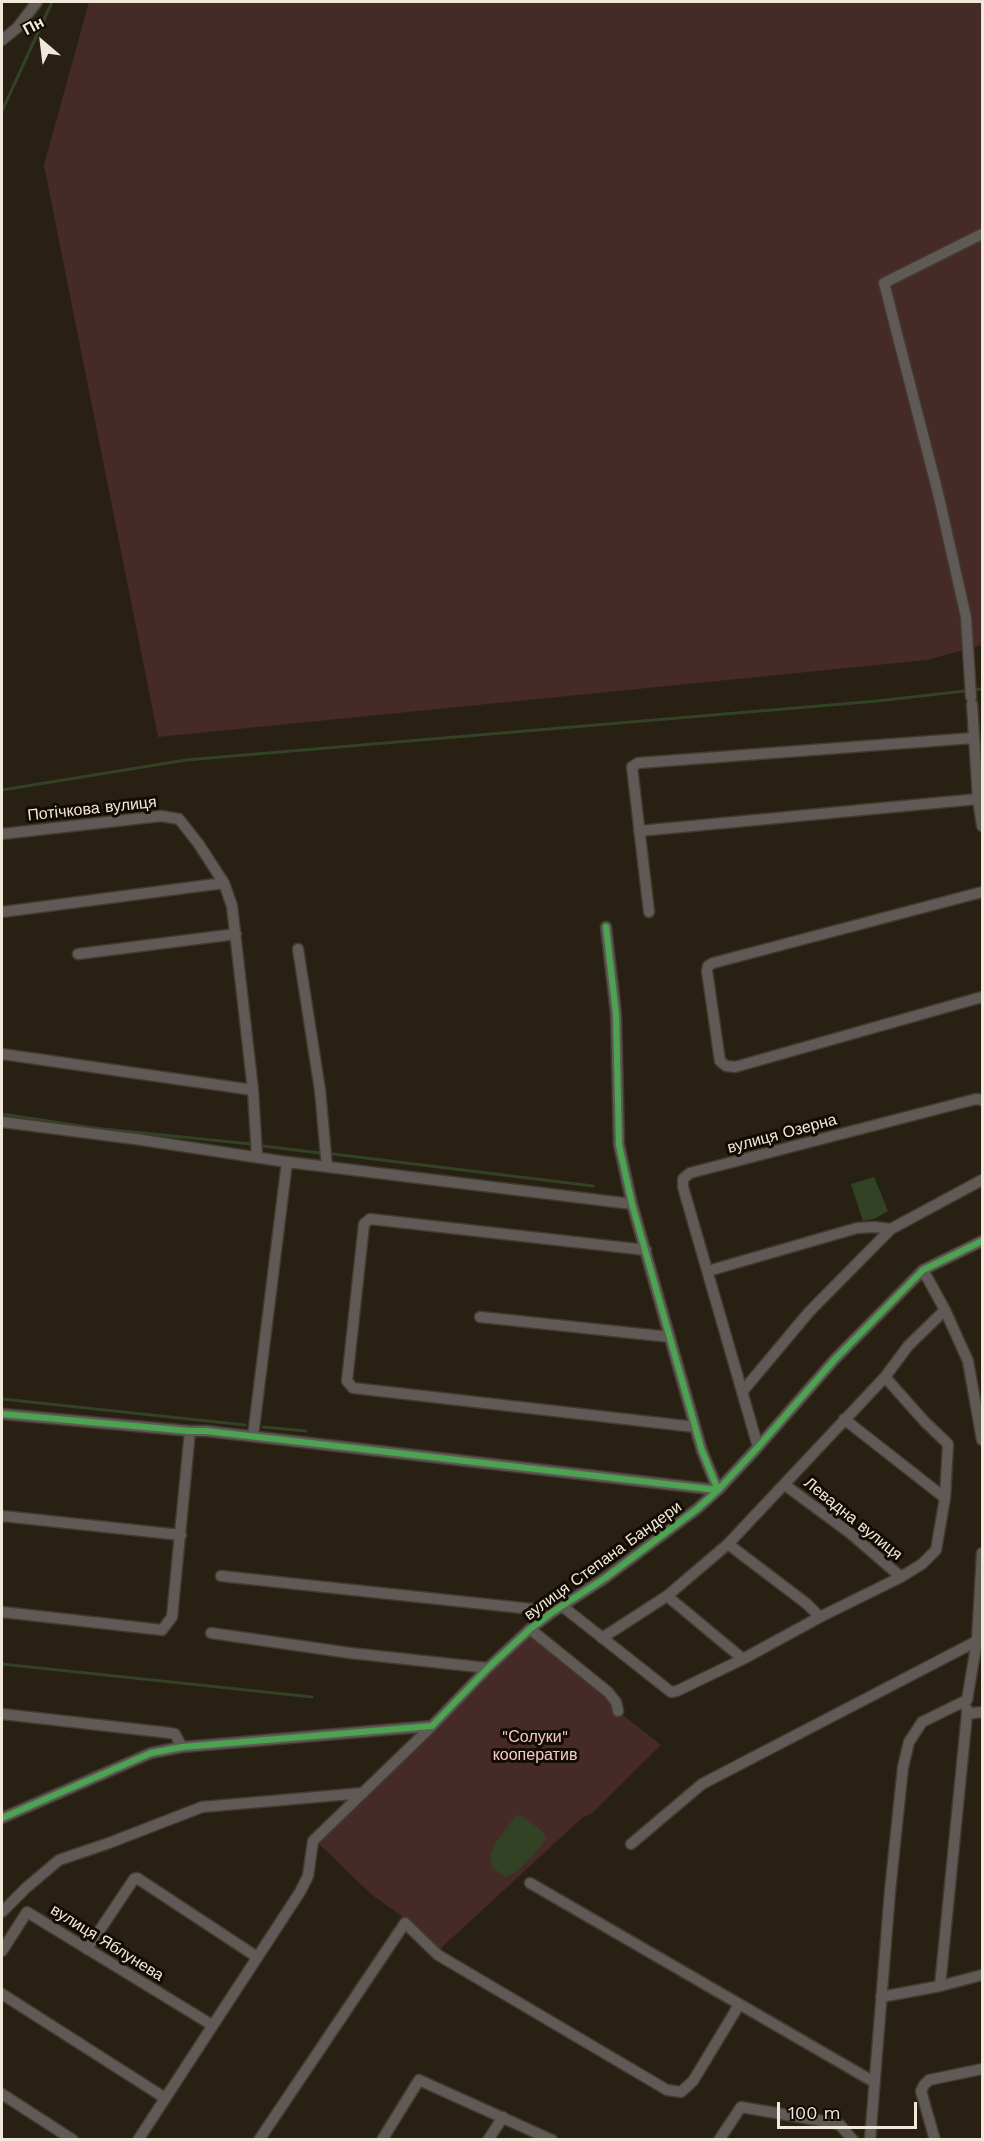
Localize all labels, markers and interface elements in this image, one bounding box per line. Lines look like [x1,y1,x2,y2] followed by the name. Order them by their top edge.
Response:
[12,12,72,72] north arrow
[20,12,47,39] text: Пн
[26,793,158,825] street label: Потічкова вулиця
[725,1110,839,1158] street label: вулиця Озерна
[800,1473,906,1565] street label: Левадна вулиця
[520,1497,686,1625] street label: вулиця Степана Бандери
[493,1727,577,1765] park label: "Солуки" кооператив
[47,1901,167,1985] street label: вулиця Яблунева
[780,2090,920,2128] scale bar
[788,2102,841,2123] text: 100 m

